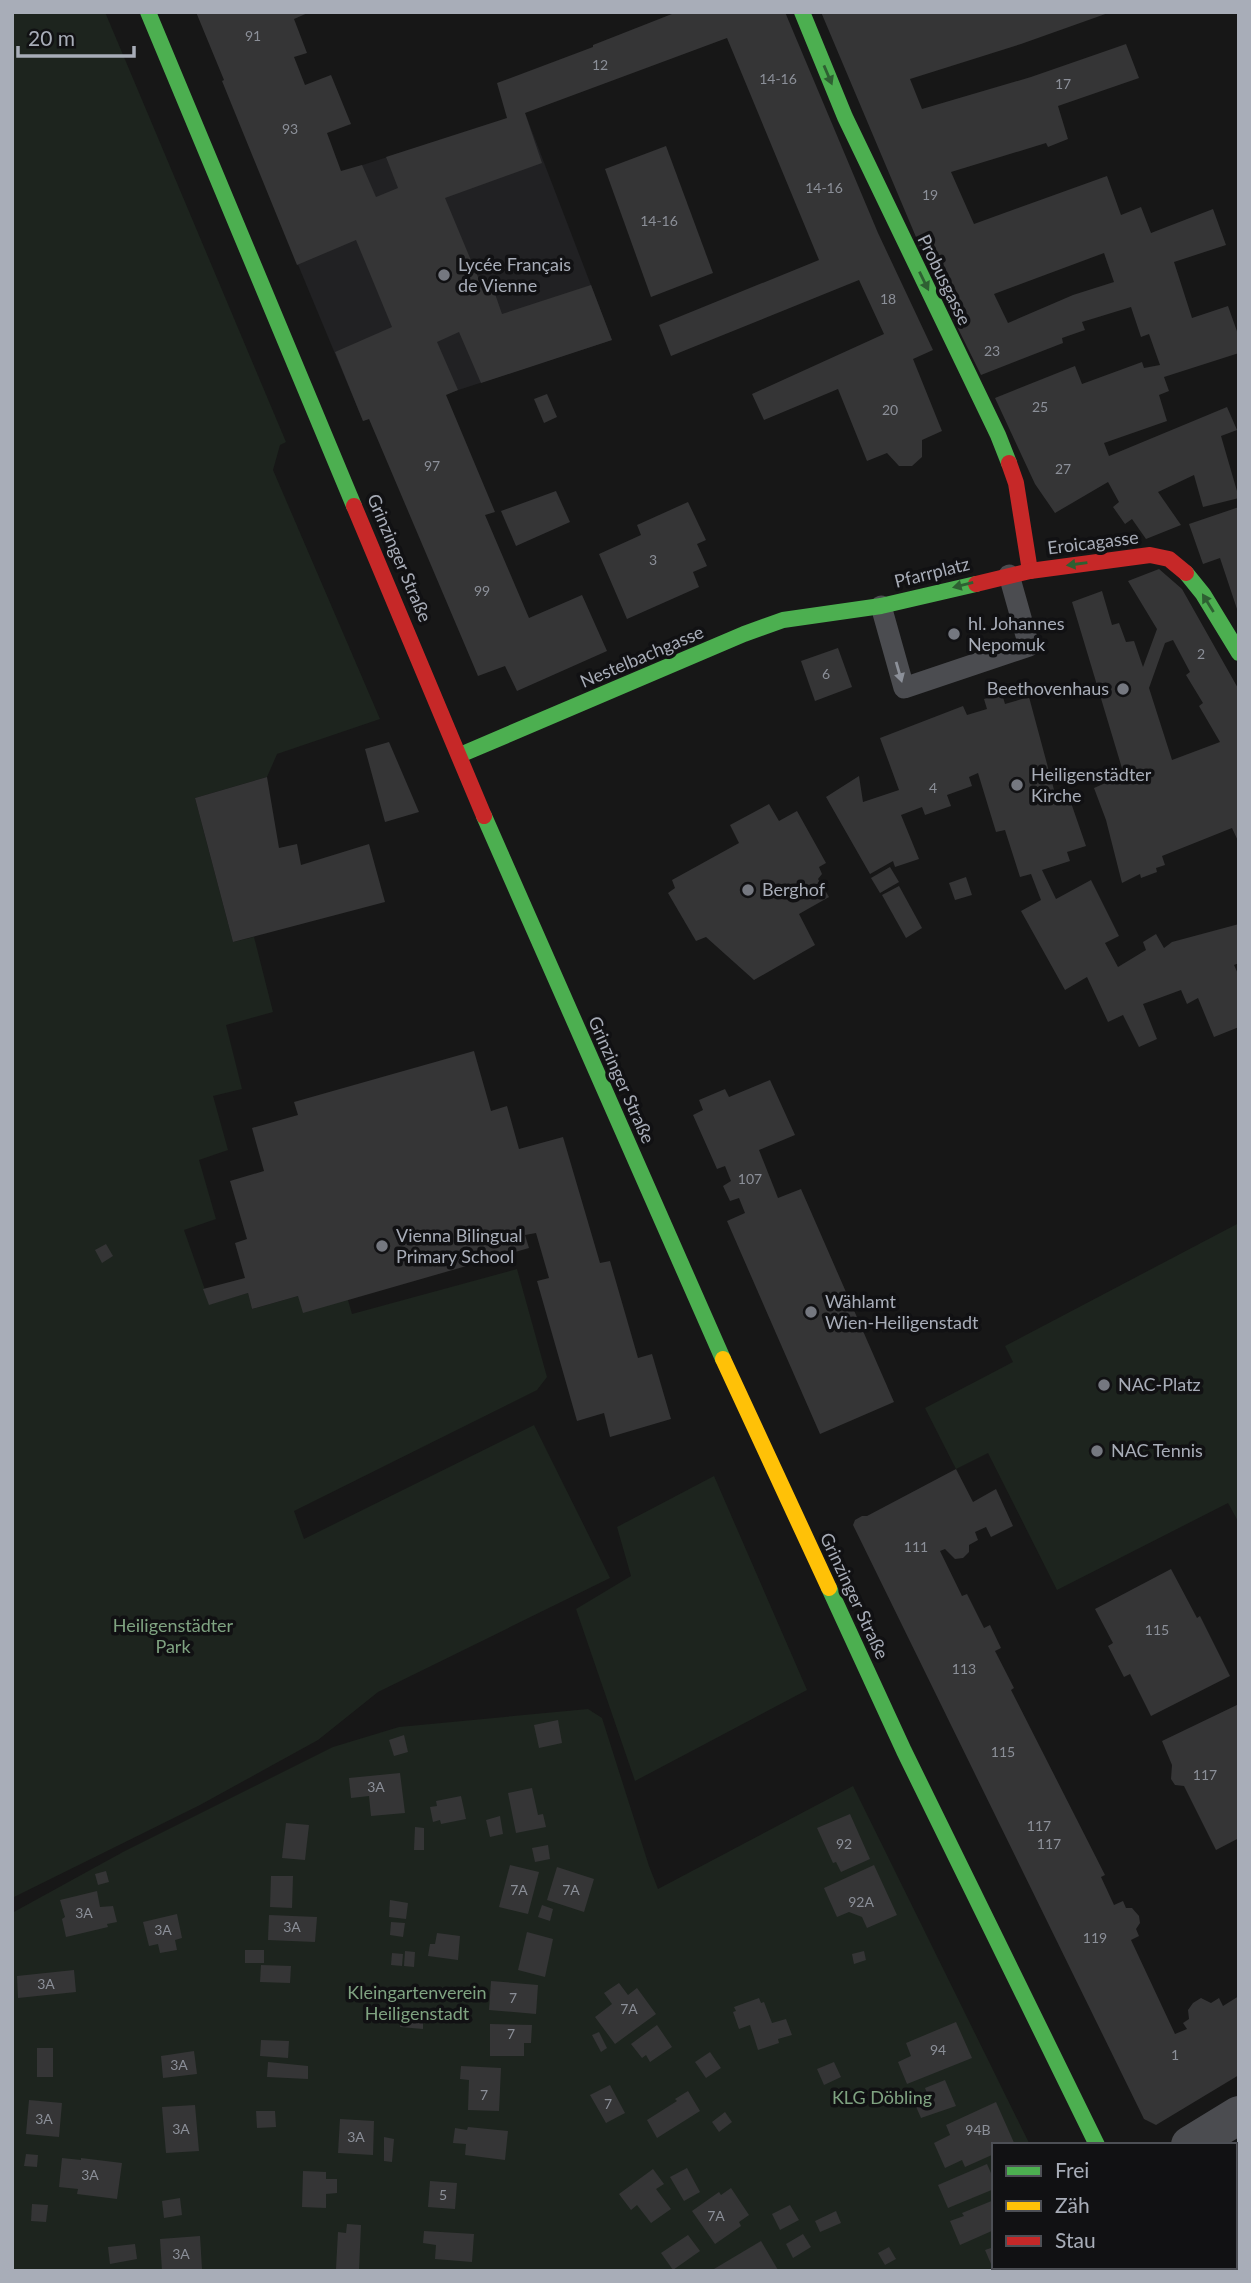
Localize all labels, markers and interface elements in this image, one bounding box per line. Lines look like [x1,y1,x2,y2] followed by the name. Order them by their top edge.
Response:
[18,14,133,58] scale bar
[28,25,75,50] text: 20 m
[245,27,261,44] house number: 91
[592,56,608,73] house number: 12
[822,65,833,86] one-way arrow
[759,70,797,87] house number: 14-16
[1055,75,1071,92] house number: 17
[282,120,298,137] house number: 93
[805,179,843,196] house number: 14-16
[922,186,938,203] house number: 19
[640,212,678,229] house number: 14-16
[913,231,976,329] street label: Probusgasse
[458,253,571,296] place label: Lycée Français de Vienne
[436,267,452,283] marker: Lycée Français de Vienne
[918,271,930,291] one-way arrow
[880,290,896,307] house number: 18
[984,342,1000,359] house number: 23
[1032,398,1048,415] house number: 25
[882,401,898,418] house number: 20
[424,457,440,474] house number: 97
[1055,460,1071,477] house number: 27
[363,490,437,625] street label: Grinzinger Straße
[1046,525,1140,559] street label: Eroicagasse
[649,551,657,568] house number: 3
[892,552,972,592] street label: Pfarrplatz
[1066,559,1088,570] one-way arrow
[952,580,974,591] one-way arrow
[474,582,490,599] house number: 99
[1202,593,1215,612] one-way arrow
[968,612,1065,655] place label: hl. Johannes Nepomuk
[577,620,707,692] street label: Nestelbachgasse
[946,626,962,642] marker: hl. Johannes Nepomuk
[1197,645,1205,662] house number: 2
[894,661,905,683] one-way arrow
[822,665,830,682] house number: 6
[987,677,1109,699] place label: Beethovenhaus
[1115,681,1131,697] marker: Beethovenhaus
[1031,763,1152,806] place label: Heiligenstädter Kirche
[1009,777,1025,793] marker: Heiligenstädter Kirche
[929,779,937,796] house number: 4
[762,878,826,900] place label: Berghof
[740,882,756,898] marker: Berghof
[584,1013,660,1147] street label: Grinzinger Straße
[738,1170,762,1187] house number: 107
[396,1224,523,1267] place label: Vienna Bilingual Primary School
[374,1238,390,1254] marker: Vienna Bilingual Primary School
[825,1290,979,1333] place label: Wählamt Wien-Heiligenstadt
[803,1304,819,1320] marker: Wählamt Wien-Heiligenstadt
[1118,1373,1201,1395] place label: NAC-Platz
[1096,1377,1112,1393] marker: NAC-Platz
[1111,1439,1203,1461] place label: NAC Tennis
[1089,1443,1105,1459] marker: NAC Tennis
[816,1529,894,1662] street label: Grinzinger Straße
[904,1538,928,1555] house number: 111
[113,1614,234,1657] park label: Heiligenstädter Park
[1145,1621,1169,1638] house number: 115
[952,1660,976,1677] house number: 113
[991,1743,1015,1760] house number: 115
[1193,1766,1217,1783] house number: 117
[367,1778,385,1795] house number: 3A
[1027,1817,1051,1834] house number: 117
[836,1835,852,1852] house number: 92
[1037,1835,1061,1852] house number: 117
[510,1881,528,1898] house number: 7A
[562,1881,580,1898] house number: 7A
[848,1893,874,1910] house number: 92A
[75,1904,93,1921] house number: 3A
[283,1918,301,1935] house number: 3A
[154,1921,172,1938] house number: 3A
[1083,1929,1107,1946] house number: 119
[37,1975,55,1992] house number: 3A
[347,1981,487,2024] park label: Kleingartenverein Heiligenstadt
[509,1989,517,2006] house number: 7
[620,2000,638,2017] house number: 7A
[507,2025,515,2042] house number: 7
[930,2041,946,2058] house number: 94
[1171,2046,1179,2063] house number: 1
[170,2056,188,2073] house number: 3A
[480,2086,488,2103] house number: 7
[832,2086,932,2108] park label: KLG Döbling
[604,2095,612,2112] house number: 7
[35,2110,53,2127] house number: 3A
[172,2120,190,2137] house number: 3A
[965,2121,991,2138] house number: 94B
[347,2128,365,2145] house number: 3A
[992,2143,1237,2269] legend
[1055,2157,1089,2182] text: Frei
[81,2166,99,2183] house number: 3A
[439,2186,447,2203] house number: 5
[1055,2192,1090,2217] text: Zäh
[707,2207,725,2224] house number: 7A
[1055,2227,1096,2252] text: Stau
[172,2245,190,2262] house number: 3A

